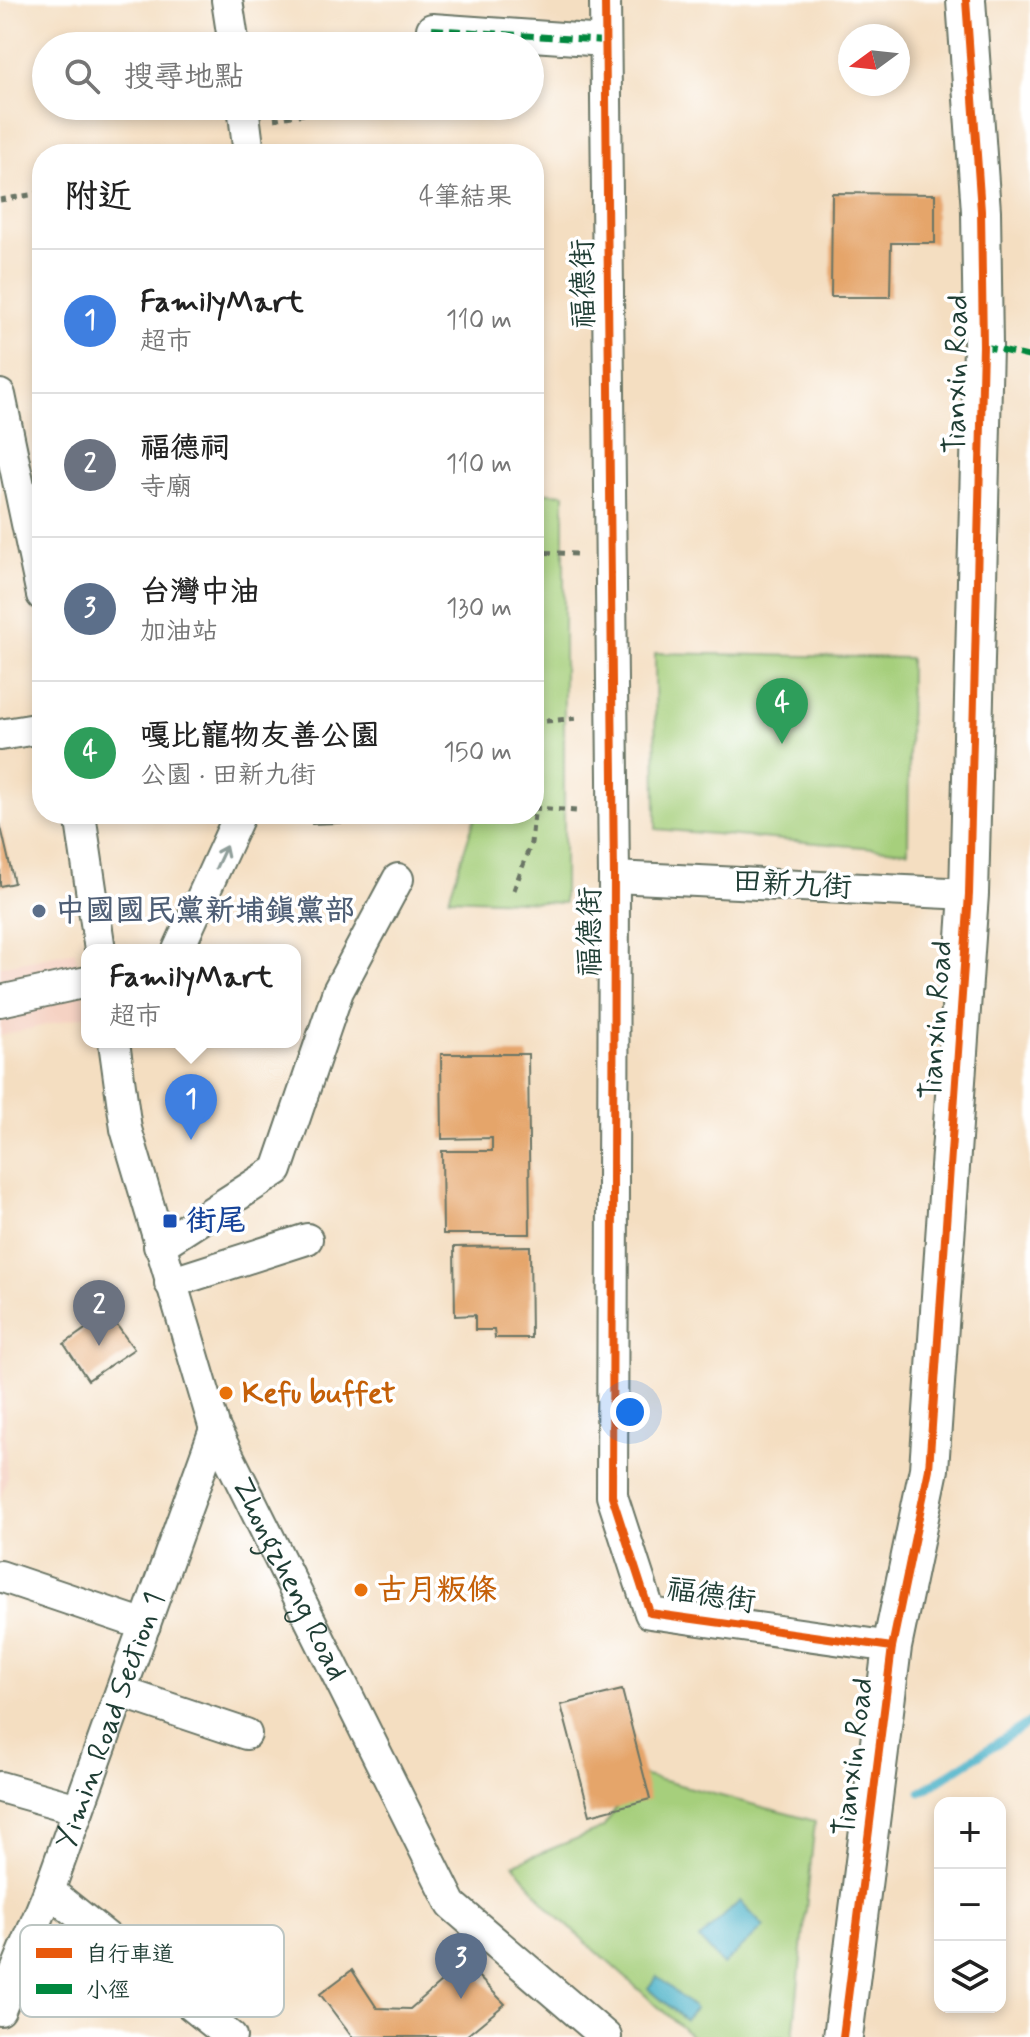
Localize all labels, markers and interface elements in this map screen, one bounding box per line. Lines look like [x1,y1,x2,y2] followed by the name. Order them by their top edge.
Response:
[838,24,910,96] north arrow
[32,32,544,120] search box
[60,54,104,98] icon: search
[124,58,244,97] text: 搜尋地點
[64,175,132,220] text: 附近
[419,181,512,215] text: 4筆結果
[564,239,604,329] street label: 福德街
[140,283,304,322] text: FamilyMart
[936,294,978,454] street label: Tianxin Road
[84,304,96,338] text: 1
[446,304,512,338] text: 110 m
[140,325,192,359] text: 超市
[140,429,230,468] text: 福德祠
[84,448,96,482] text: 2
[446,448,512,482] text: 110 m
[140,471,192,505] text: 寺廟
[140,573,260,612] text: 台灣中油
[84,592,96,626] text: 3
[446,592,512,626] text: 130 m
[140,615,218,649] text: 加油站
[756,678,808,744] pin: 4
[140,717,380,756] text: 嘎比寵物友善公園
[82,736,98,770] text: 4
[443,736,512,770] text: 150 m
[140,759,316,793] text: 公園 · 田新九街
[214,845,229,869] one-way arrow
[731,862,853,908] street label: 田新九街
[571,887,610,977] street label: 福德街
[55,892,355,931] place label: 中國國民黨新埔鎮黨部
[30,902,48,920] marker: 中國國民黨新埔鎮黨部
[912,939,962,1101] street label: Tianxin Road
[81,944,301,1048] popup
[109,958,273,997] text: FamilyMart
[109,1000,161,1034] text: 超市
[165,1074,217,1140] pin: 1
[186,1202,246,1241] place label: 街尾
[161,1212,179,1230] marker: 街尾
[73,1280,125,1346] pin: 2
[242,1374,396,1413] place label: Kefu buffet
[217,1384,235,1402] marker: Kefu buffet
[610,1392,650,1432] your location
[223,1471,357,1687] street label: Zhongzheng Road
[664,1570,758,1622] street label: 福德街
[377,1571,497,1610] place label: 古月粄條
[352,1581,370,1599] marker: 古月粄條
[46,1587,174,1854] street label: Yimin Road Section 1
[825,1676,883,1838] street label: Tianxin Road
[934,1797,1006,2013] map controls
[934,1797,1006,1869] button: +
[934,1869,1006,1941] button: −
[20,1925,284,2017] legend
[435,1933,487,1999] pin: 3
[86,1941,174,1969] text: 自行車道
[934,1941,1006,2013] button: layers
[86,1977,130,2005] text: 小徑

